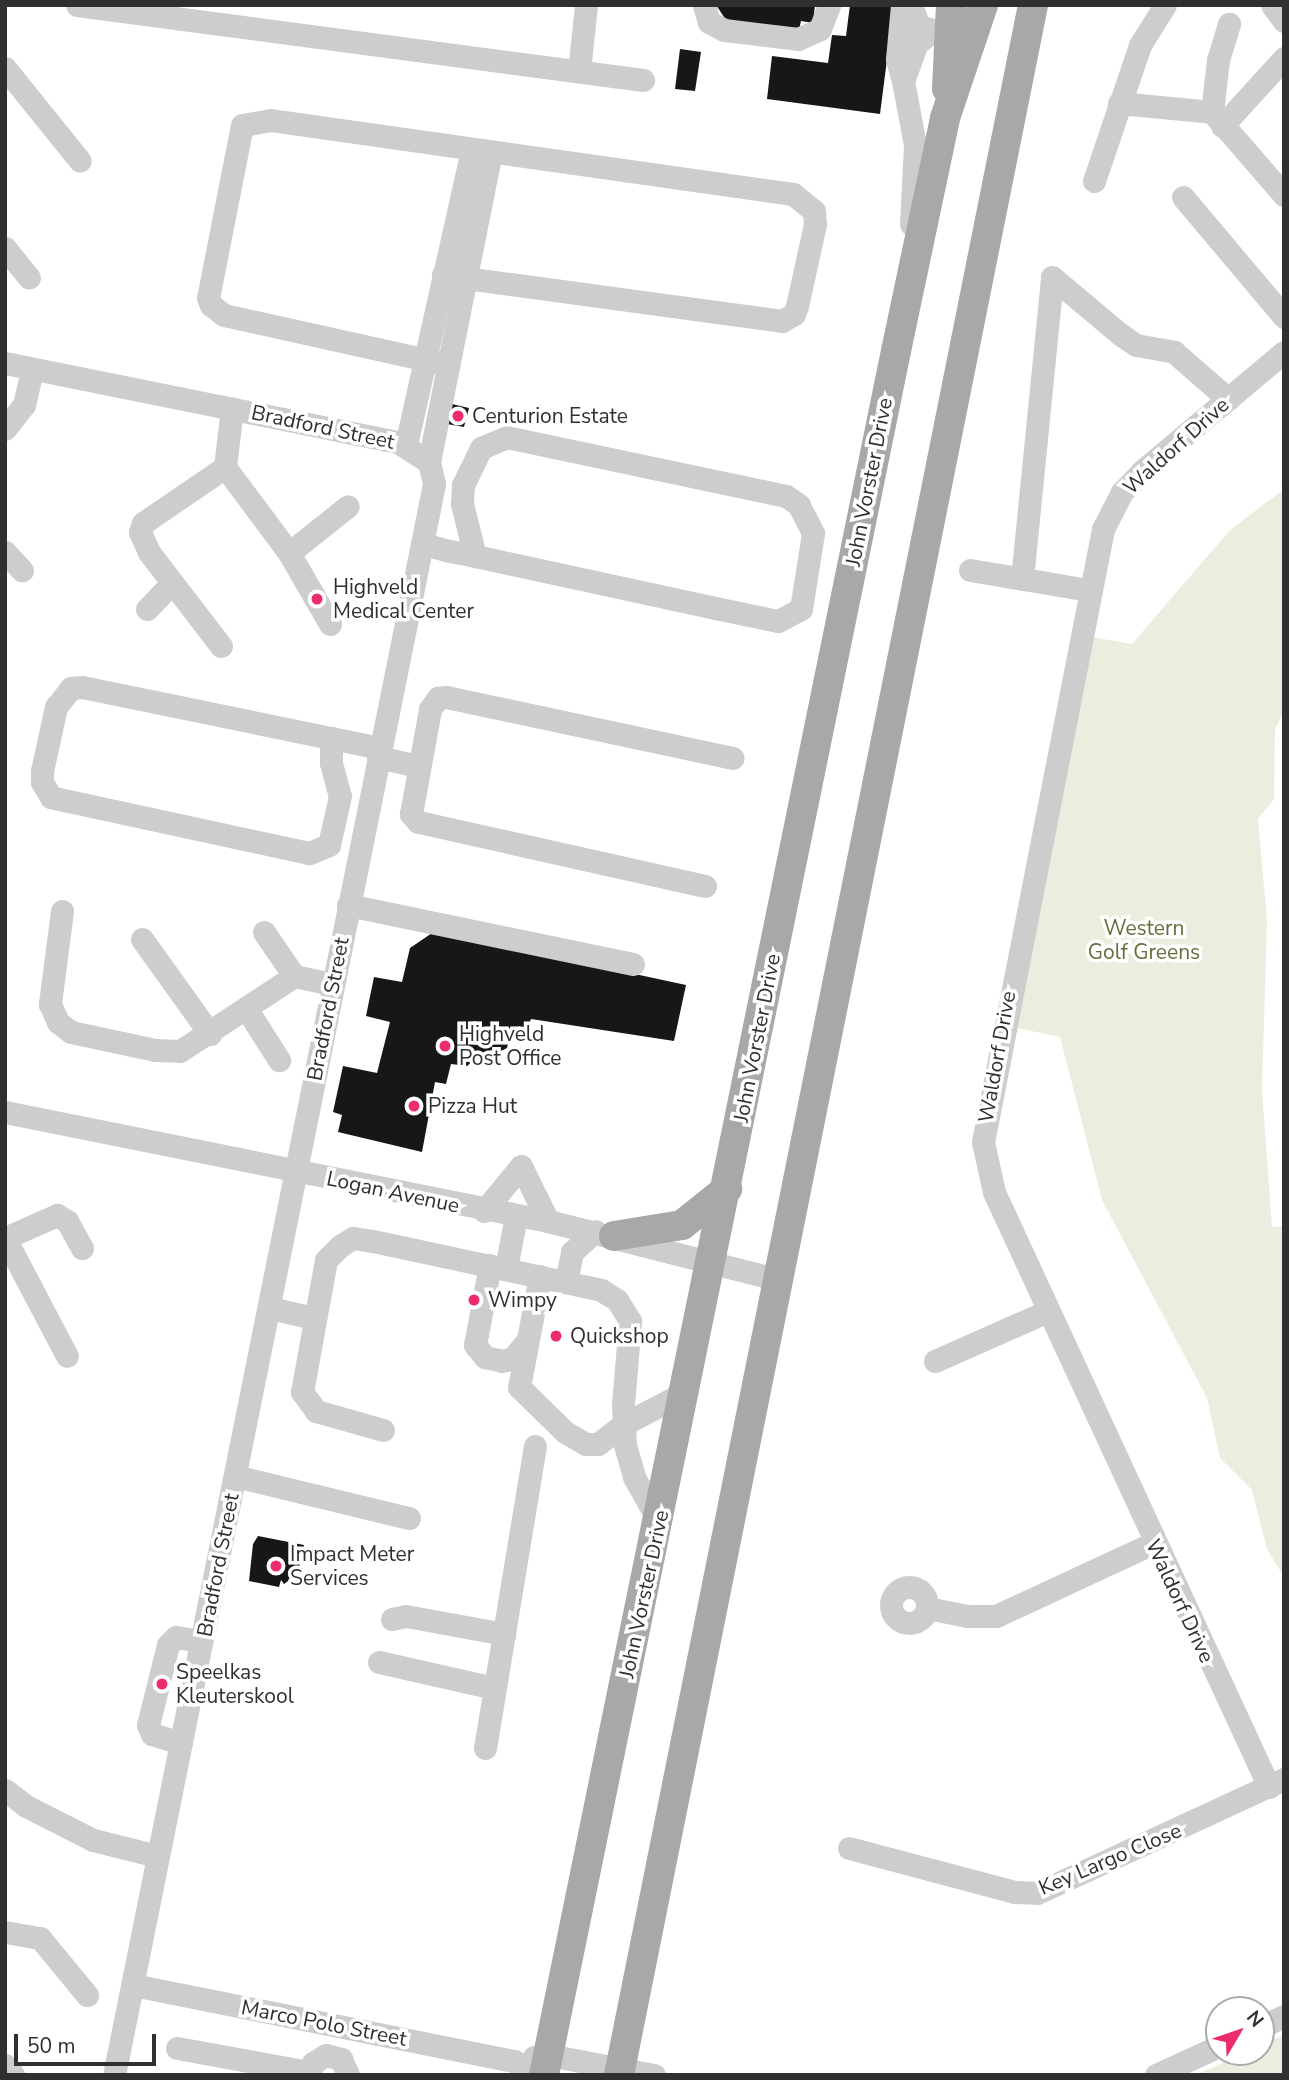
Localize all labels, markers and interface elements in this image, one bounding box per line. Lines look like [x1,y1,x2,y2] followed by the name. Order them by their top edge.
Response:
[1118,392,1234,500] street label: Waldorf Drive
[840,396,898,568] street label: John Vorster Drive
[249,400,397,454] street label: Bradford Street
[472,403,628,429] place label: Centurion Estate
[450,408,466,424] marker: Centurion Estate
[333,574,474,624] place label: Highveld Medical Center
[307,589,327,609] marker: Highveld Medical Center
[1088,915,1200,965] park label: Western Golf Greens
[302,935,354,1083] street label: Bradford Street
[728,952,786,1124] street label: John Vorster Drive
[973,989,1021,1125] street label: Waldorf Drive
[459,1021,561,1071] place label: Highveld Post Office
[437,1038,453,1054] marker: Highveld Post Office
[428,1093,517,1119] place label: Pizza Hut
[406,1098,422,1114] marker: Pizza Hut
[324,1166,462,1218] street label: Logan Avenue
[488,1287,557,1313] place label: Wimpy
[466,1292,482,1308] marker: Wimpy
[570,1323,669,1349] place label: Quickshop
[548,1328,564,1344] marker: Quickshop
[192,1491,244,1639] street label: Bradford Street
[614,1508,674,1680] street label: John Vorster Drive
[1140,1535,1220,1667] street label: Waldorf Drive
[290,1541,414,1591] place label: Impact Meter Services
[268,1558,284,1574] marker: Impact Meter Services
[176,1659,294,1709] place label: Speelkas Kleuterskool
[154,1676,170,1692] marker: Speelkas Kleuterskool
[1035,1818,1185,1900] street label: Key Largo Close
[239,1995,409,2051] street label: Marco Polo Street
[1205,1996,1275,2066] north arrow
[1240,2005,1269,2033] text: N
[18,2021,159,2064] scale bar
[27,2032,76,2060] text: 50 m

